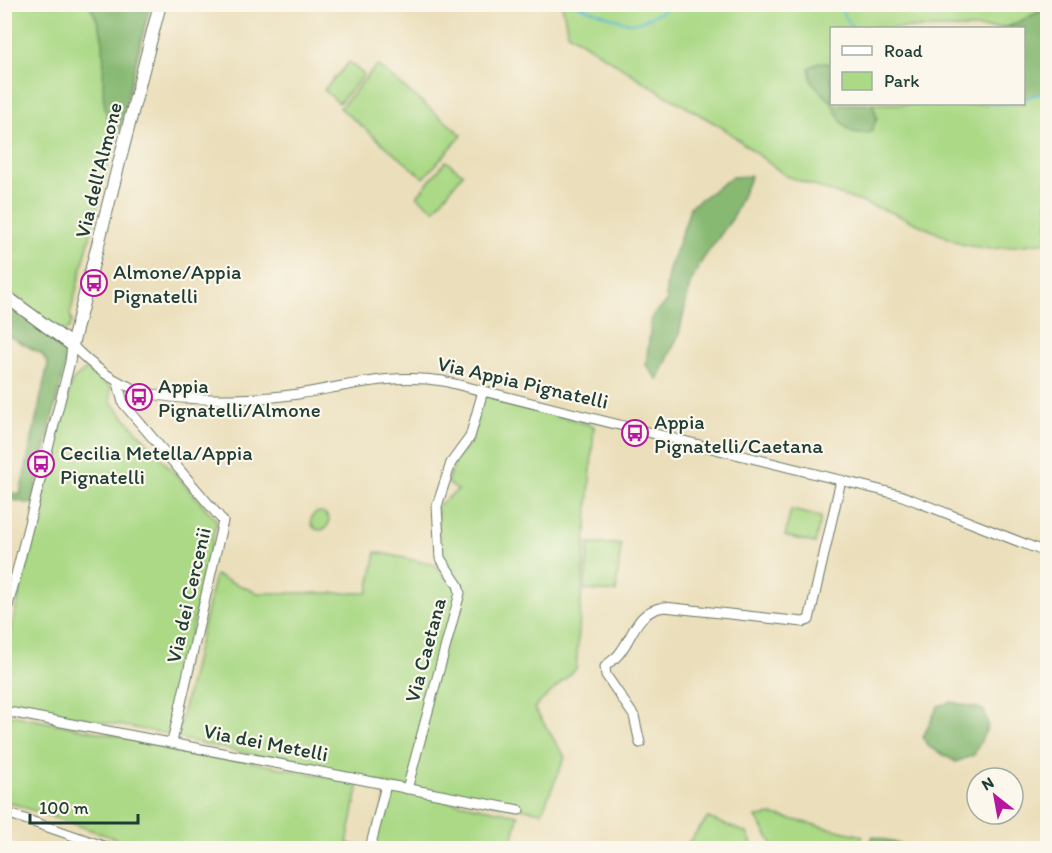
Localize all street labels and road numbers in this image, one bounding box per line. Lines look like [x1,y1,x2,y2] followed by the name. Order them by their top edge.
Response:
[69,99,127,241] street label: Via dell'Almone
[435,350,611,414] street label: Via Appia Pignatelli
[160,525,216,665] street label: Via dei Cercenii
[399,595,451,705] street label: Via Caetana
[202,718,330,766] street label: Via dei Metelli

